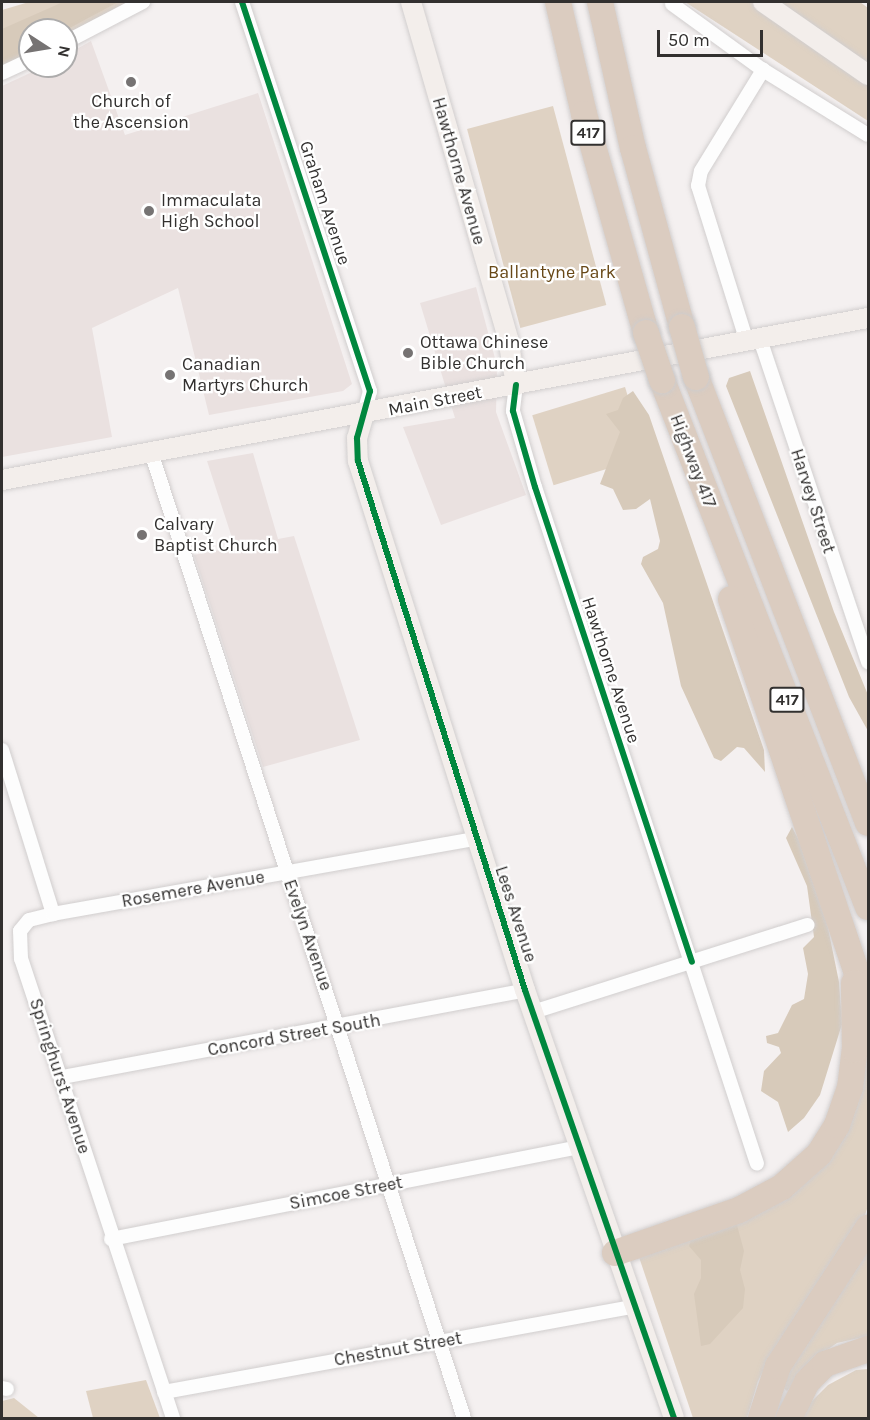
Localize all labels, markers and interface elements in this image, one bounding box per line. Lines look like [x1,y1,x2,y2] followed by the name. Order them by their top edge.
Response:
[18,18,78,78] north arrow
[660,18,766,56] scale bar
[668,29,710,51] text: 50 m
[54,44,75,59] text: N
[124,75,138,89] marker: Church of the Ascension
[73,91,189,134] place label: Church of the Ascension
[428,95,490,247] street label: Hawthorne Avenue
[570,120,606,146] road number: 417
[295,138,355,268] street label: Graham Avenue
[161,190,261,232] place label: Immaculata High School
[142,204,156,218] marker: Immaculata High School
[488,261,616,283] park label: Ballantyne Park
[420,332,548,374] place label: Ottawa Chinese Bible Church
[401,346,415,360] marker: Ottawa Chinese Bible Church
[182,354,309,397] place label: Canadian Martyrs Church
[163,368,177,382] marker: Canadian Martyrs Church
[386,381,484,421] street label: Main Street
[665,411,721,511] street label: Highway 417
[786,446,840,556] street label: Harvey Street
[154,514,278,556] place label: Calvary Baptist Church
[135,528,149,542] marker: Calvary Baptist Church
[577,594,645,746] street label: Hawthorne Avenue
[769,687,805,713] road number: 417
[490,863,542,965] street label: Lees Avenue
[120,866,266,912] street label: Rosemere Avenue
[279,877,337,993] street label: Evelyn Avenue
[25,995,95,1157] street label: Springhurst Avenue
[206,1009,382,1061] street label: Concord Street South
[287,1171,405,1215] street label: Simcoe Street
[332,1327,464,1371] street label: Chestnut Street

